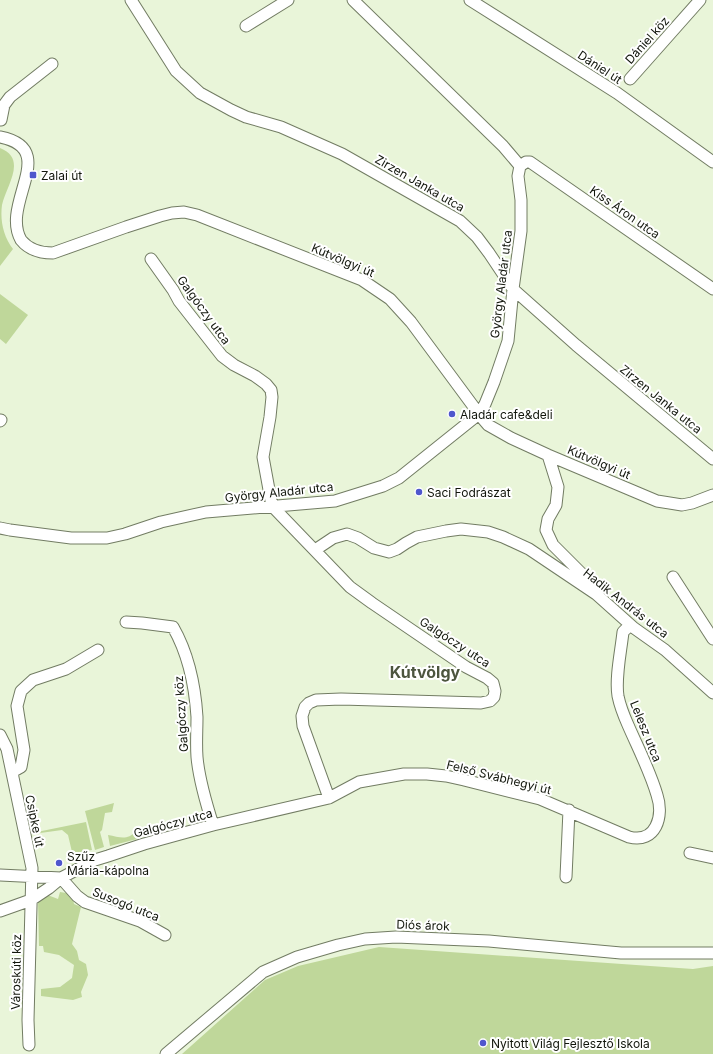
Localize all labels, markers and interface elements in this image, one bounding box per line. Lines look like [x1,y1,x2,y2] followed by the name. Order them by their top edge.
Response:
[622,13,672,67] street label: Dániel köz
[575,47,625,87] street label: Dániel út
[373,151,467,215] street label: Zirzen Janka utca
[41,168,82,183] place label: Zalai út
[28,170,38,180] marker: Zalai út
[587,182,663,242] street label: Kiss Áron utca
[487,229,515,339] street label: György Aladár utca
[309,240,377,280] street label: Kútvölgyi út
[174,273,234,347] street label: Galgóczy utca
[617,361,705,437] street label: Zirzen Janka utca
[460,407,553,422] place label: Aladár cafe&deli
[447,409,457,419] marker: Aladár cafe&deli
[565,442,633,482] street label: Kútvölgyi út
[224,479,334,505] street label: György Aladár utca
[427,485,511,500] place label: Saci Fodrászat
[414,487,424,497] marker: Saci Fodrászat
[580,565,672,641] street label: Hadik András utca
[417,614,493,670] street label: Galgóczy utca
[390,662,461,682] district label: Kútvölgy
[171,675,191,753] street label: Galgóczy köz
[627,698,665,764] street label: Lelesz utca
[445,757,553,797] street label: Felső Svábhegyi út
[22,793,48,849] street label: Csipke út
[132,805,214,841] street label: Galgóczy utca
[67,849,149,878] place label: Szűz Mária-kápolna
[54,858,64,868] marker: Szűz Mária-kápolna
[90,884,162,924] street label: Susogó utca
[396,917,450,933] street label: Diós árok
[8,934,24,1010] street label: Városkúti köz
[491,1036,650,1051] place label: Nyitott Világ Fejlesztő Iskola
[478,1038,488,1048] marker: Nyitott Világ Fejlesztő Iskola

